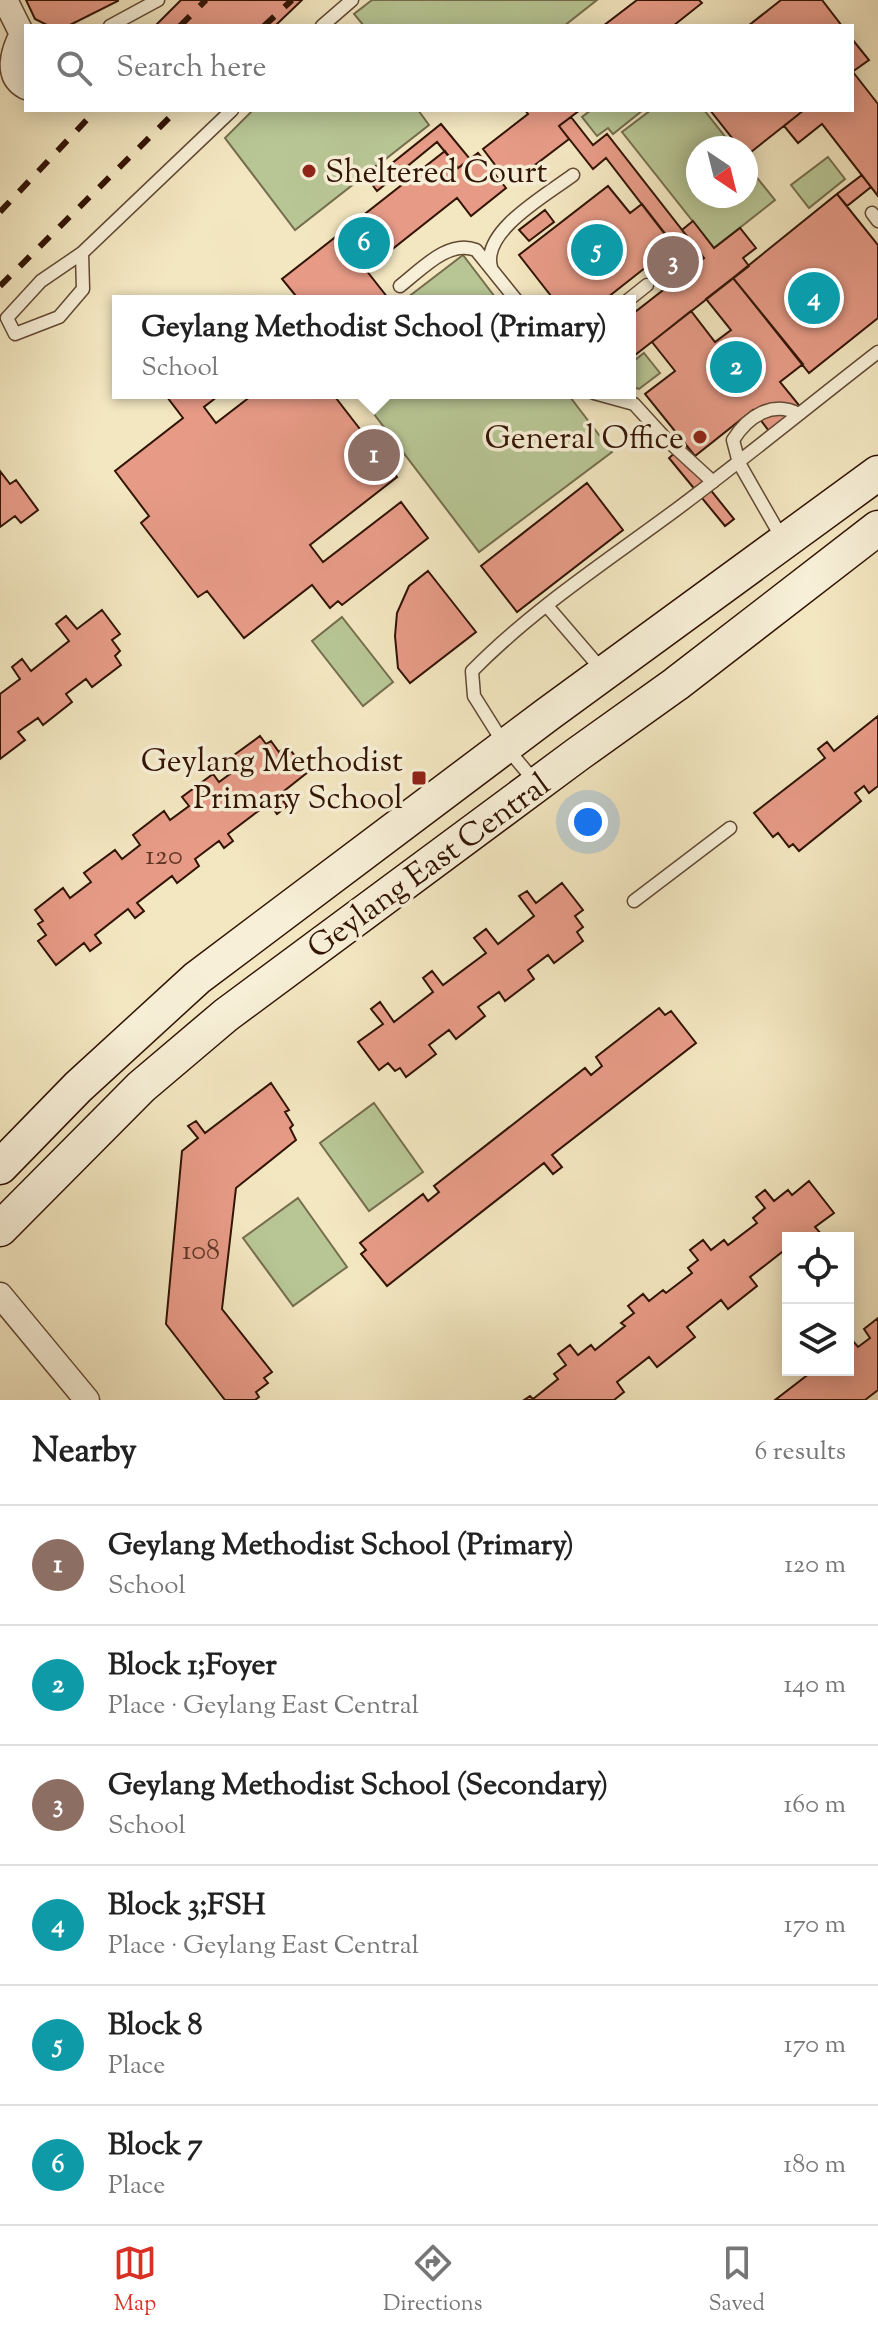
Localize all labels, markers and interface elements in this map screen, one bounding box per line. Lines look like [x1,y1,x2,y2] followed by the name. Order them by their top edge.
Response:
[24,24,854,112] search box
[52,46,96,90] icon: search
[116,47,266,90] text: Search here
[686,136,758,208] north arrow
[325,151,547,197] place label: Sheltered Court
[300,162,318,180] marker: Sheltered Court
[338,213,390,273] pin: 6
[571,220,623,280] pin: 5
[647,232,699,292] pin: 3
[788,268,840,328] pin: 4
[112,295,636,399] popup
[141,307,607,350] text: Geylang Methodist School (Primary)
[710,337,762,397] pin: 2
[141,350,219,387] text: School
[485,417,684,463] place label: General Office
[348,425,400,485] pin: 1
[691,428,709,446] marker: General Office
[141,740,403,823] place label: Geylang Methodist Primary School
[299,763,561,971] street label: Geylang East Central
[410,769,428,787] marker: Geylang Methodist Primary School
[568,802,608,842] your location
[145,837,183,877] house number: 120
[182,1232,220,1272] house number: 108
[782,1232,854,1376] map controls
[782,1232,854,1304] button: locate
[782,1304,854,1376] button: layers
[32,1428,137,1477] text: Nearby
[754,1434,846,1471] text: 6 results
[108,1525,574,1568] text: Geylang Methodist School (Primary)
[54,1547,62,1584] text: 1
[784,1547,846,1584] text: 120 m
[108,1568,186,1605] text: School
[108,1645,277,1688] text: Block 1;Foyer
[52,1667,64,1704] text: 2
[783,1667,846,1704] text: 140 m
[108,1688,419,1725] text: Place · Geylang East Central
[108,1765,608,1808] text: Geylang Methodist School (Secondary)
[53,1787,63,1824] text: 3
[783,1787,846,1824] text: 160 m
[108,1808,186,1845] text: School
[108,1885,266,1928] text: Block 3;FSH
[51,1907,65,1944] text: 4
[784,1907,846,1944] text: 170 m
[108,1928,419,1965] text: Place · Geylang East Central
[108,2005,202,2048] text: Block 8
[54,2027,62,2064] text: 5
[784,2027,846,2064] text: 170 m
[108,2048,165,2085] text: Place
[108,2125,202,2168] text: Block 7
[52,2147,64,2184] text: 6
[783,2147,846,2184] text: 180 m
[108,2168,165,2205] text: Place
[113,2241,157,2321] tab: Map
[383,2241,482,2321] tab: Directions
[708,2241,765,2321] tab: Saved

